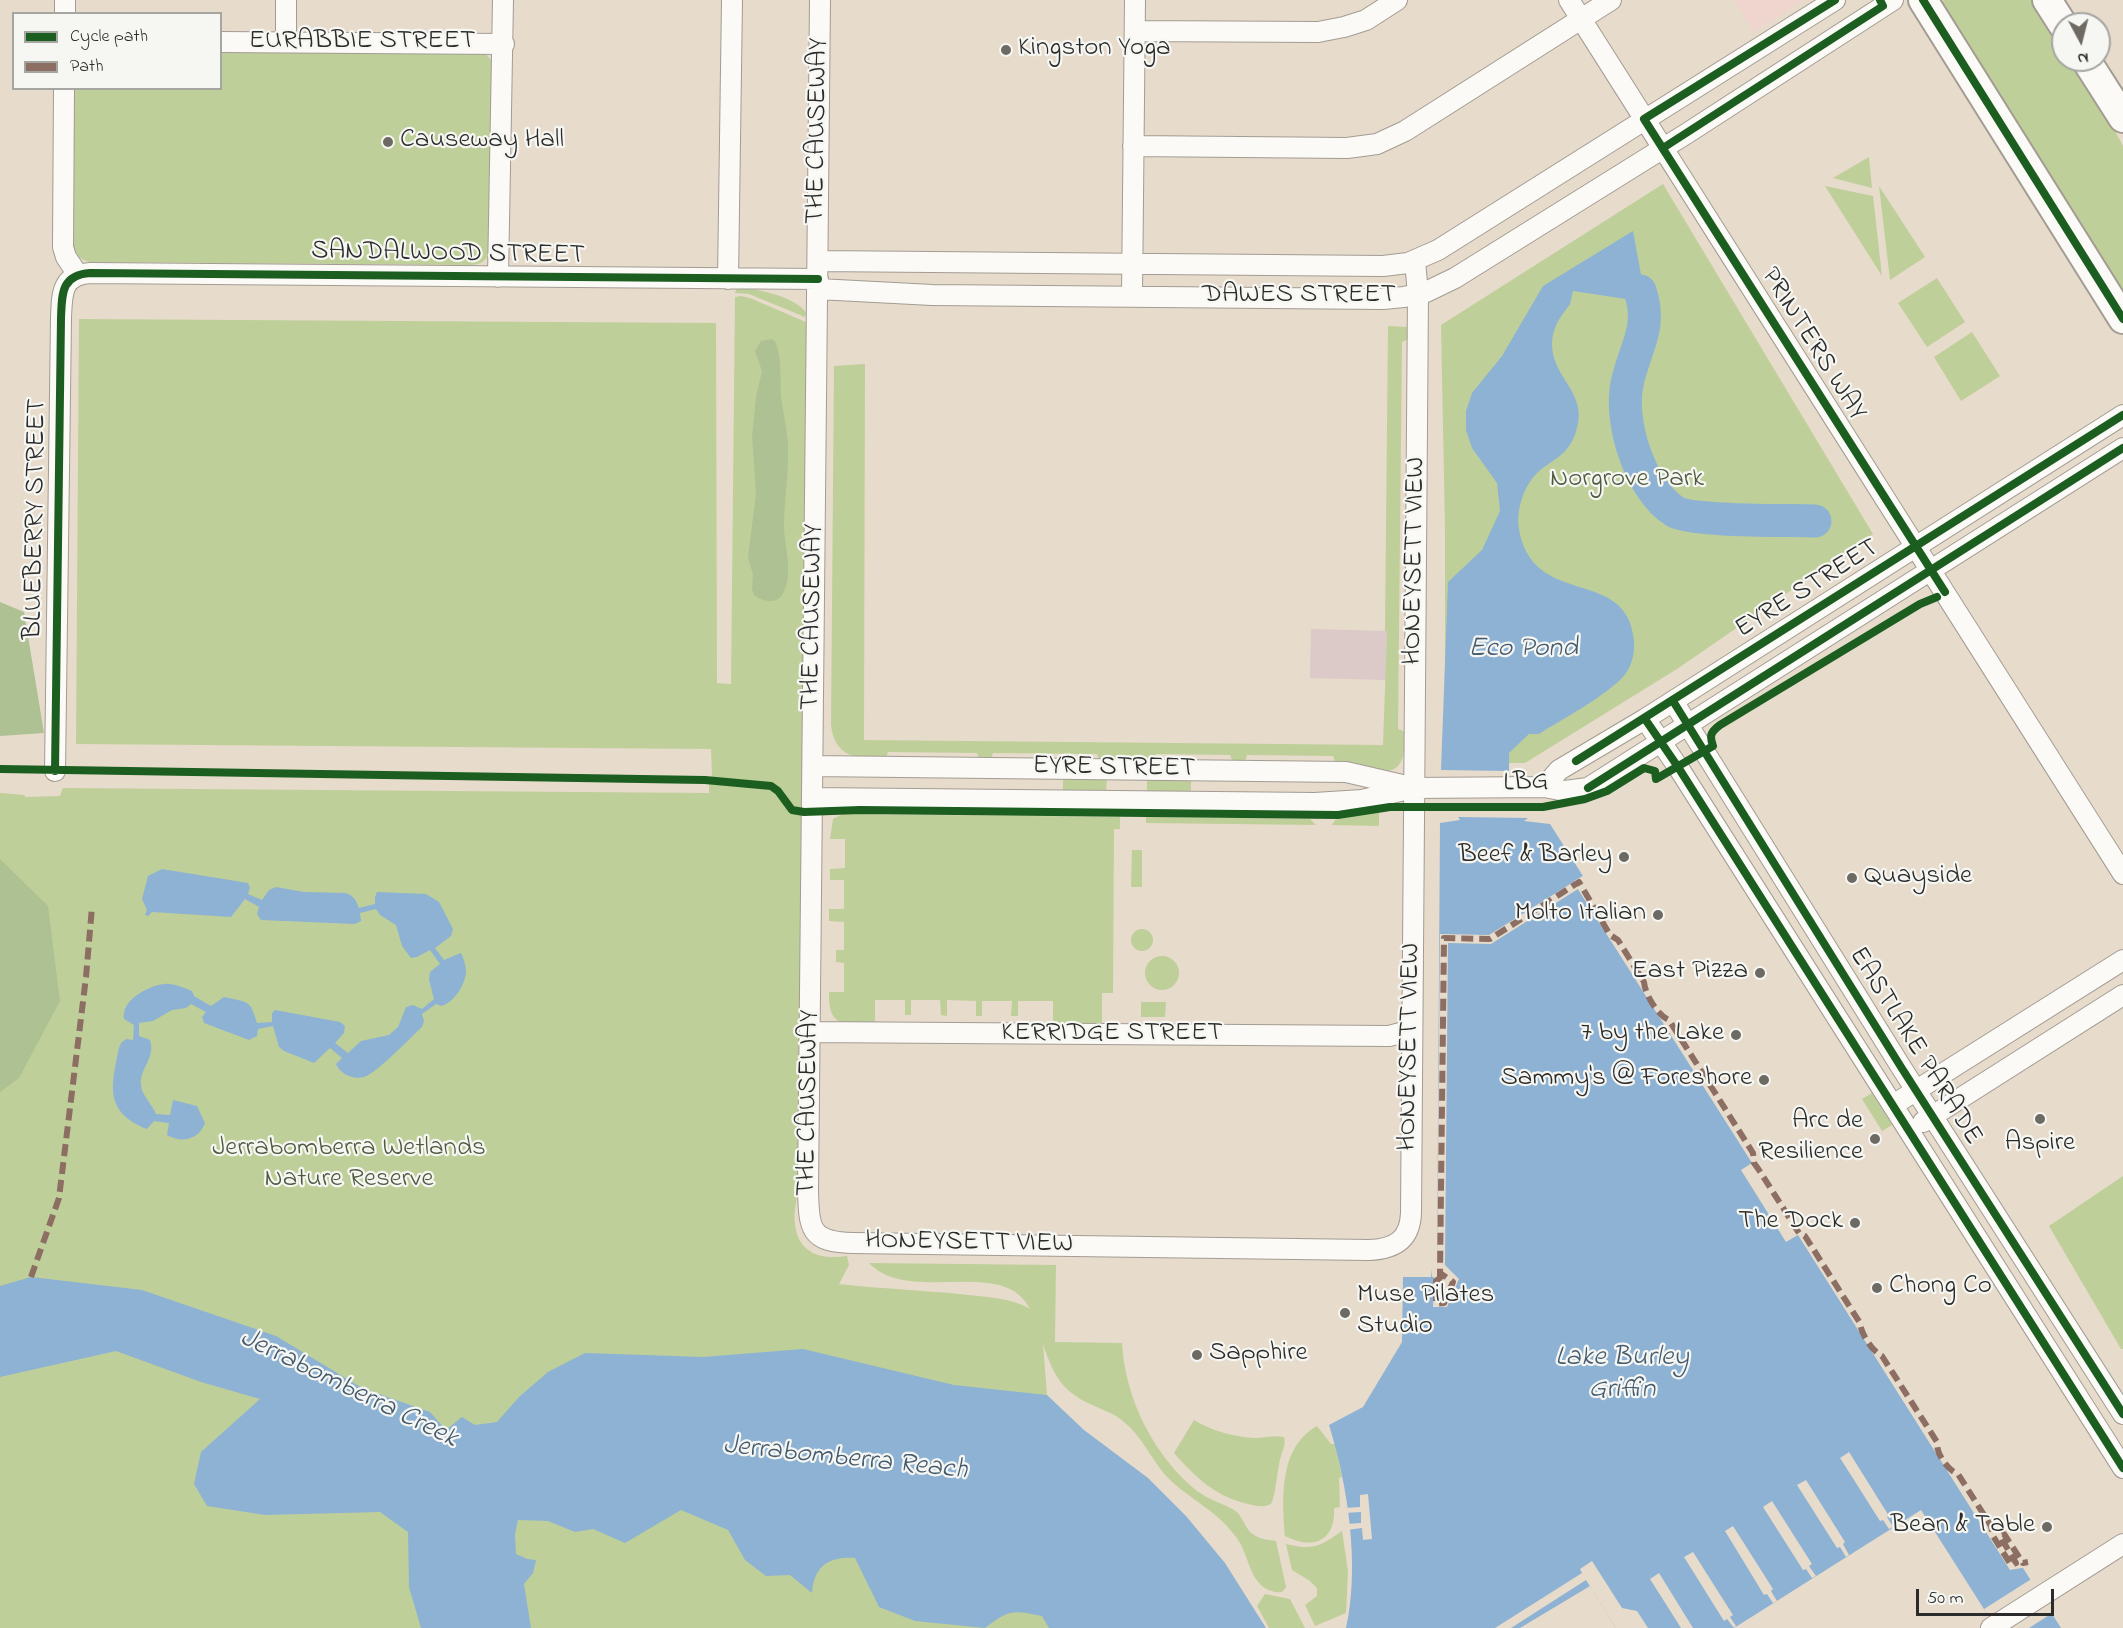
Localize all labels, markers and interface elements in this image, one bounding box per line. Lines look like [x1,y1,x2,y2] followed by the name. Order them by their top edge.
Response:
[12,12,222,90] legend
[2051,12,2111,72] north arrow
[70,24,148,50] text: Cycle path
[249,27,475,59] street label: EURABBIE STREET
[1018,34,1171,66] place label: Kingston Yoga
[801,38,837,224] street label: THE CAUSEWAY
[999,43,1013,57] marker: Kingston Yoga
[2076,45,2090,70] text: N
[70,54,104,80] text: Path
[400,126,564,158] place label: Causeway Hall
[381,135,395,149] marker: Causeway Hall
[311,236,585,274] street label: SANDALWOOD STREET
[1752,263,1872,427] street label: PRINTERS WAY
[1202,281,1396,313] street label: DAWES STREET
[19,398,55,640] street label: BLUEBERRY STREET
[1398,457,1434,665] street label: HONEYSETT VIEW
[1550,465,1704,497] park label: Norgrove Park
[796,524,832,710] street label: THE CAUSEWAY
[1730,533,1886,647] street label: EYRE STREET
[1468,633,1578,667] water label: Eco Pond
[1032,751,1196,787] street label: EYRE STREET
[1503,767,1549,801] street label: LBG
[1459,841,1612,873] place label: Beef & Barley
[1617,850,1631,864] marker: Beef & Barley
[1864,862,1972,894] place label: Quayside
[1845,871,1859,885] marker: Quayside
[1515,899,1646,931] place label: Molto Italian
[1651,908,1665,922] marker: Molto Italian
[1840,942,1988,1152] street label: EASTLAKE PARADE
[1393,943,1429,1151] street label: HONEYSETT VIEW
[1631,957,1748,989] place label: East Pizza
[1753,966,1767,980] marker: East Pizza
[792,1010,828,1196] street label: THE CAUSEWAY
[1001,1019,1223,1051] street label: KERRIDGE STREET
[1581,1019,1724,1051] place label: 7 by the Lake
[1729,1028,1743,1042] marker: 7 by the Lake
[1500,1064,1752,1096] place label: Sammy's @ Foreshore
[1757,1073,1771,1087] marker: Sammy's @ Foreshore
[1758,1107,1863,1170] place label: Arc de Resilience
[2033,1112,2047,1126] marker: Aspire
[2005,1129,2075,1161] place label: Aspire
[1868,1132,1882,1146] marker: Arc de Resilience
[212,1134,486,1197] park label: Jerrabomberra Wetlands Nature Reserve
[1738,1207,1843,1239] place label: The Dock
[1848,1216,1862,1230] marker: The Dock
[865,1226,1073,1262] street label: HONEYSETT VIEW
[1889,1272,1992,1304] place label: Chong Co
[1357,1281,1494,1344] place label: Muse Pilates Studio
[1870,1281,1884,1295] marker: Chong Co
[1338,1306,1352,1320] marker: Muse Pilates Studio
[234,1323,462,1457] water label: Jerrabomberra Creek
[1209,1339,1308,1371] place label: Sapphire
[1555,1342,1689,1408] water label: Lake Burley Griffin
[1190,1348,1204,1362] marker: Sapphire
[721,1430,969,1490] water label: Jerrabomberra Reach
[1891,1511,2035,1543] place label: Bean & Table
[2040,1520,2054,1534] marker: Bean & Table
[1919,1577,2057,1615] scale bar
[1927,1586,1964,1612] text: 50 m

